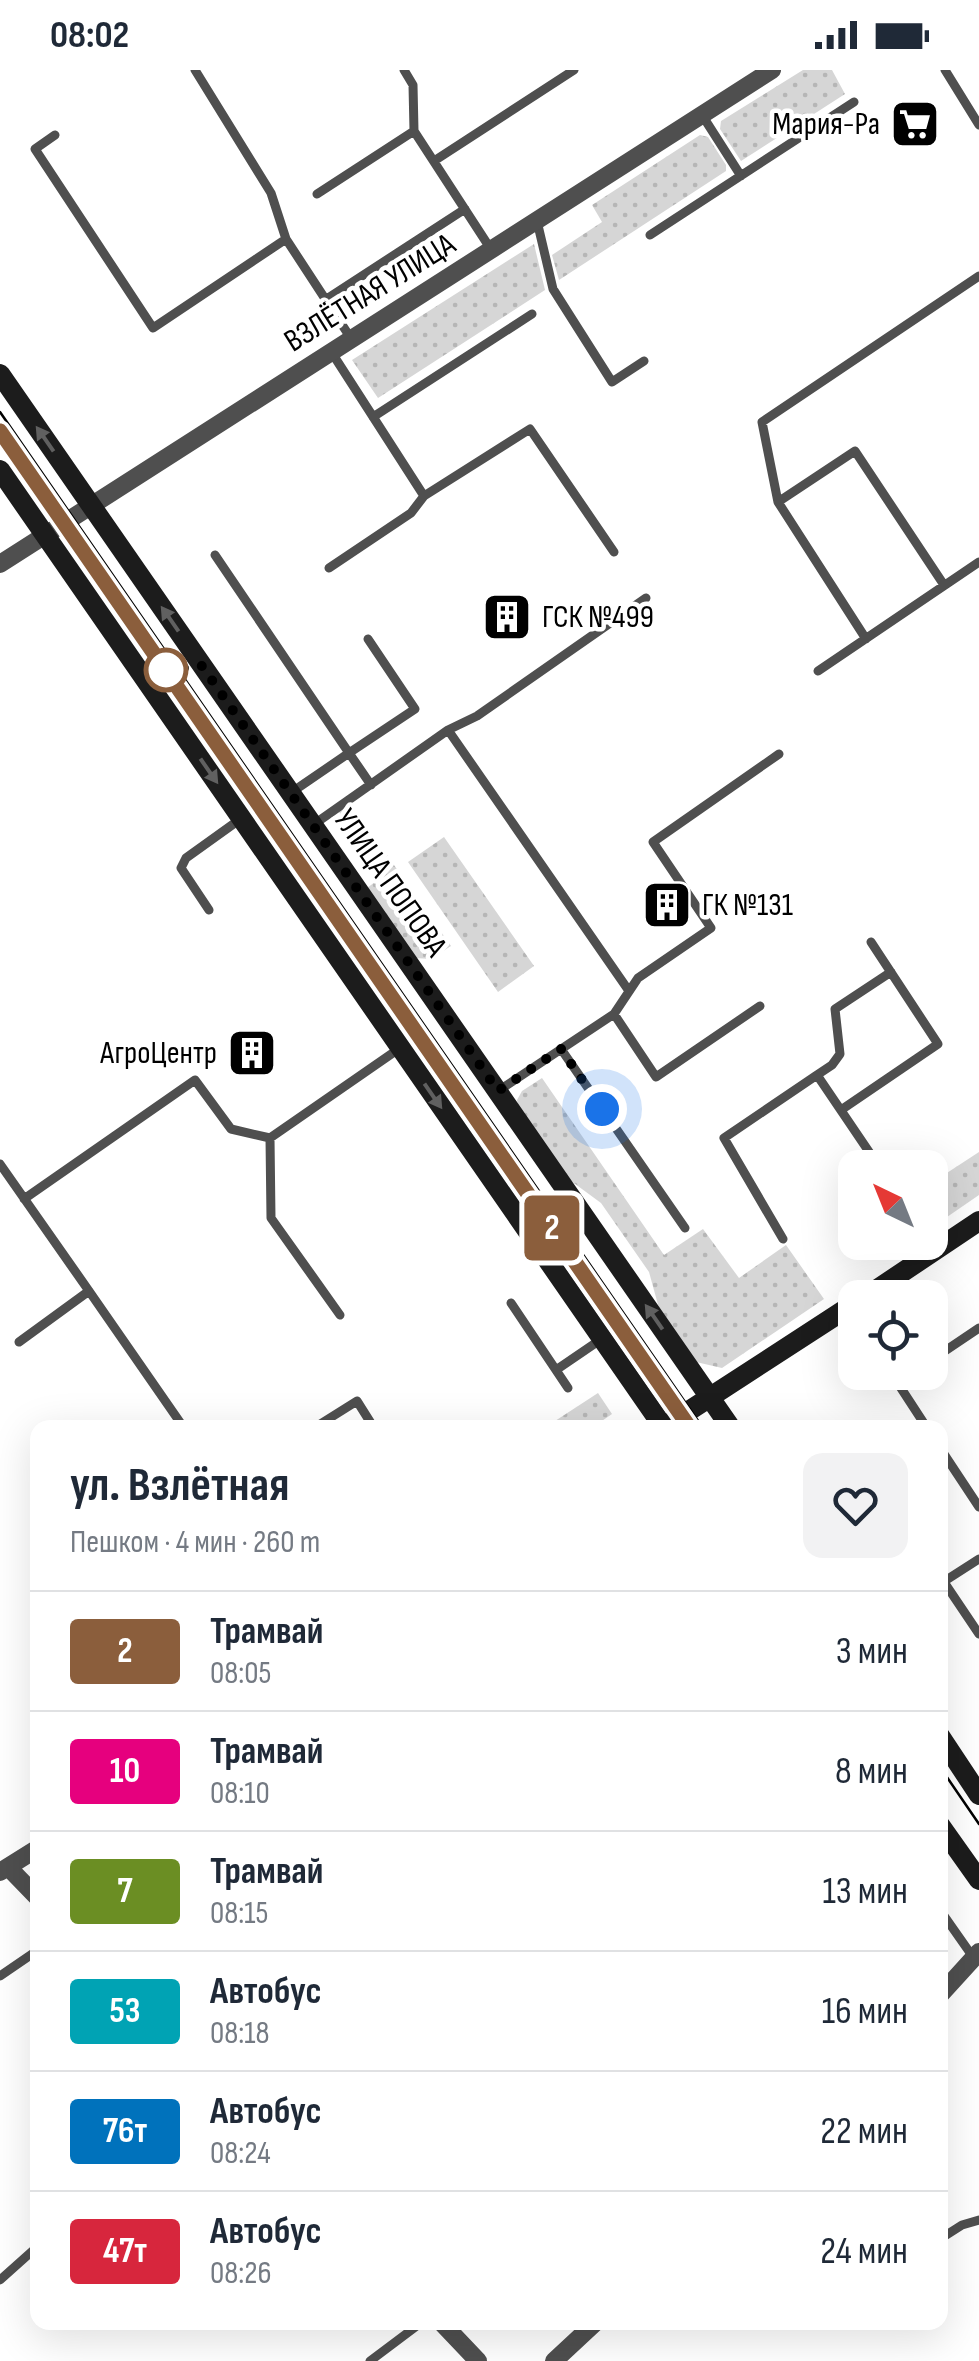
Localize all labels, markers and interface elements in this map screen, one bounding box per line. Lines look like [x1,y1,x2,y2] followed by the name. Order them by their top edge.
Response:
[50,13,129,58] text: 08:02
[889,98,941,150] supermarket icon: Мария-Ра
[772,105,880,144] place label: Мария-Ра
[277,225,463,361] street label: ВЗЛЁТНАЯ УЛИЦА
[36,425,55,452] one-way arrow
[481,591,533,643] building icon: ГСК №499
[542,598,654,637] place label: ГСК №499
[161,605,180,632] one-way arrow
[145,649,187,691] unlabelled marker
[199,757,217,784] one-way arrow
[325,802,455,965] street label: УЛИЦА ПОПОВА
[641,879,693,931] building icon: ГК №131
[702,886,793,925] place label: ГК №131
[226,1027,278,1079] building icon: АгроЦентр
[99,1034,217,1073] place label: АгроЦентр
[423,1082,442,1109] one-way arrow
[577,1084,627,1134] your location
[838,1150,948,1260] north arrow
[838,1150,948,1390] map controls
[520,1196,584,1260] line badge: 2
[544,1207,560,1250] text: 2
[838,1280,948,1390] button: locate
[645,1304,664,1331] one-way arrow
[803,1453,908,1558] button: heart
[70,1457,289,1514] text: ул. Взлётная
[70,1523,320,1562] text: Пешком · 4 мин · 260 m
[210,1609,323,1654] text: Трамвай
[836,1629,908,1674] text: 3 мин
[117,1630,133,1673] text: 2
[210,1654,271,1693] text: 08:05
[210,1729,323,1774] text: Трамвай
[835,1749,908,1794] text: 8 мин
[110,1750,140,1793] text: 10
[210,1774,270,1813] text: 08:10
[210,1849,323,1894] text: Трамвай
[822,1869,908,1914] text: 13 мин
[117,1870,133,1913] text: 7
[210,1894,268,1933] text: 08:15
[210,1969,321,2014] text: Автобус
[822,1989,908,2034] text: 16 мин
[109,1990,141,2033] text: 53
[210,2014,270,2053] text: 08:18
[210,2089,321,2134] text: Автобус
[820,2109,908,2154] text: 22 мин
[103,2110,147,2153] text: 76т
[210,2134,271,2173] text: 08:24
[210,2209,321,2254] text: Автобус
[820,2229,908,2274] text: 24 мин
[103,2230,147,2273] text: 47т
[210,2254,272,2293] text: 08:26

